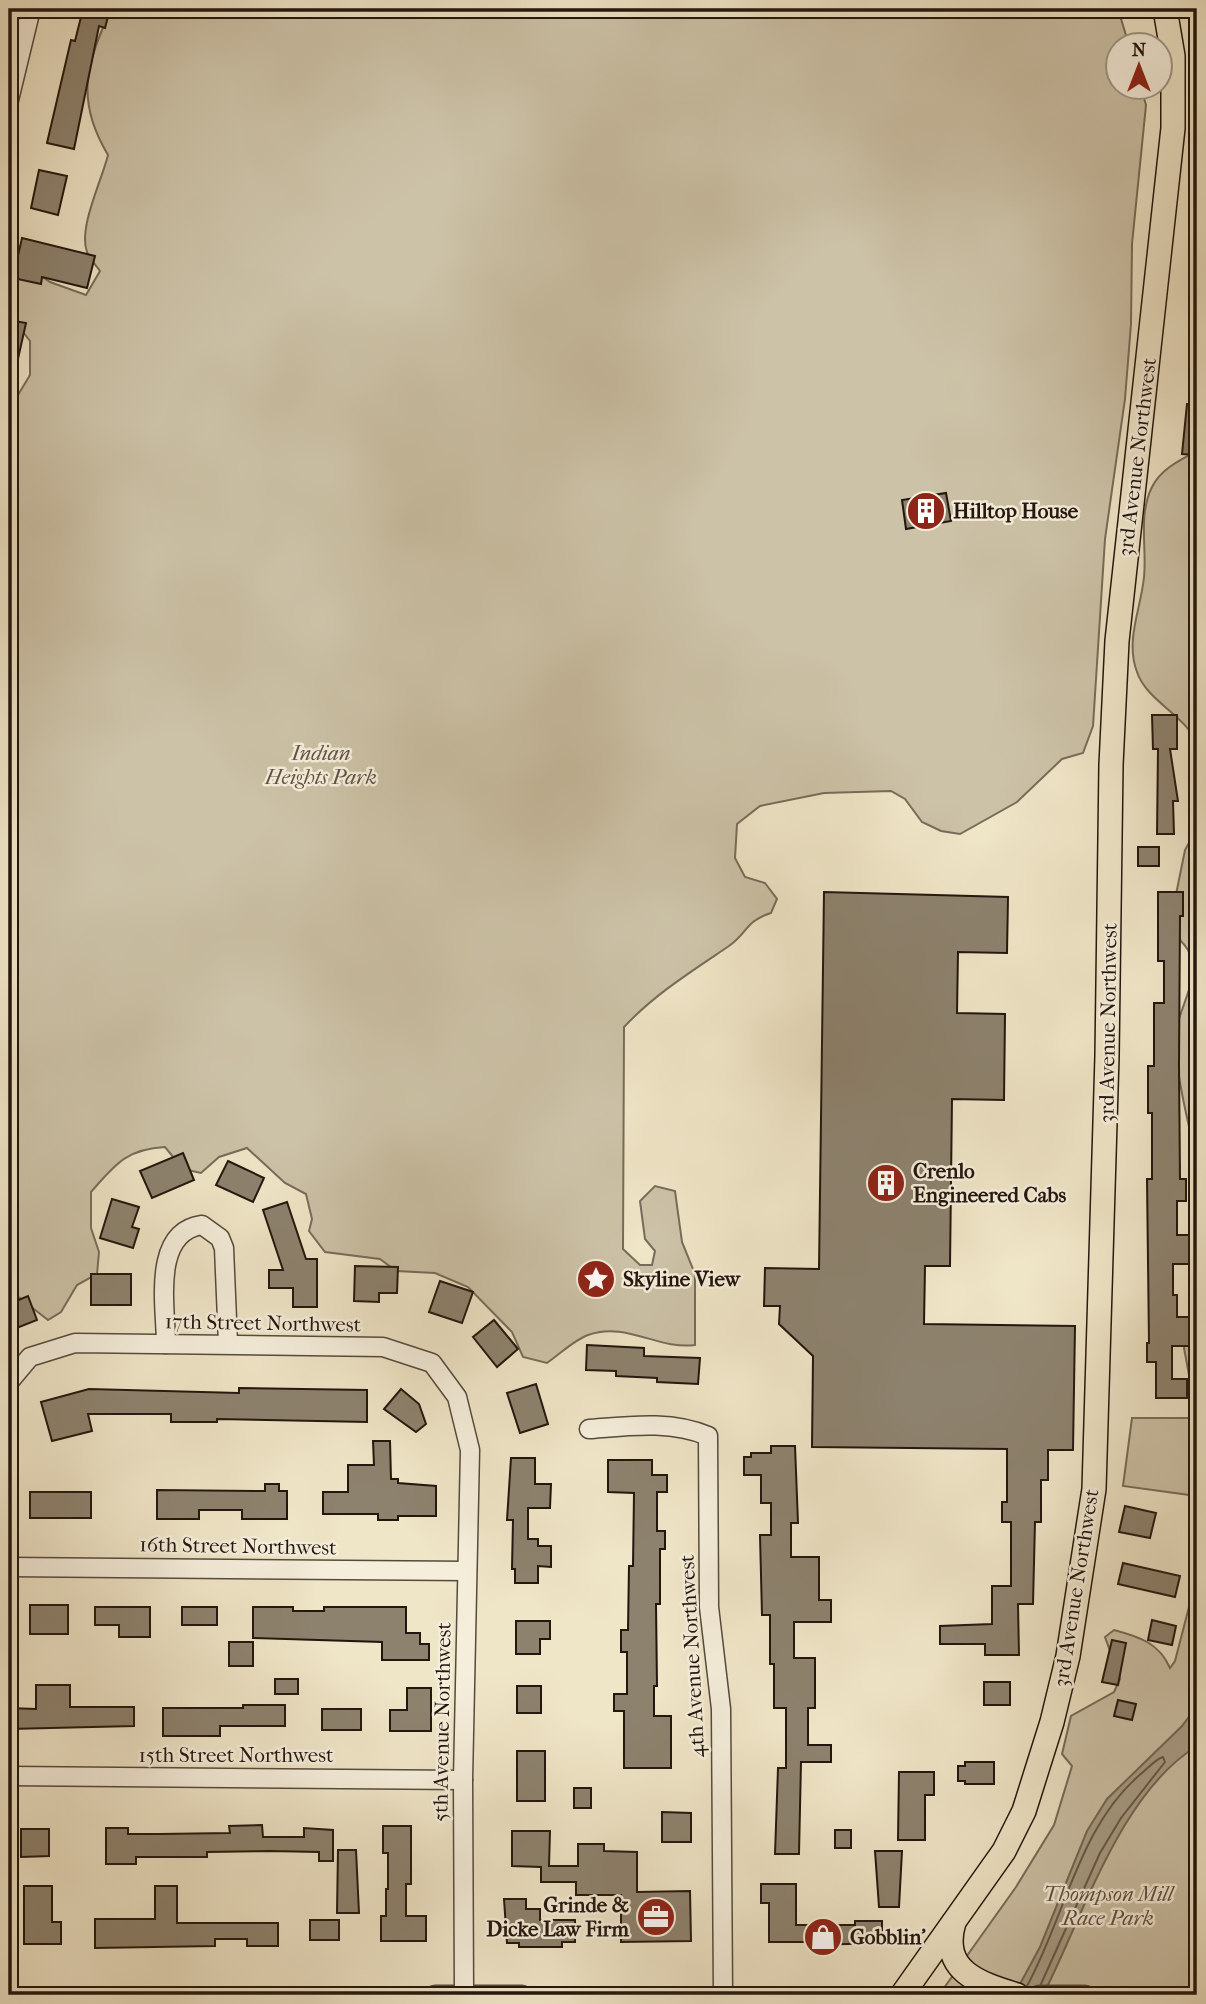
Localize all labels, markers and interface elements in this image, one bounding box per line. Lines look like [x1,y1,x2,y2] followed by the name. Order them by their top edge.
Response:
[1104,32,1174,102] north arrow
[1132,39,1147,61] text: N
[1113,356,1161,558] street label: 3rd Avenue Northwest
[905,490,947,532] building icon: Hilltop House
[953,499,1079,523] place label: Hilltop House
[264,741,377,789] park label: Indian Heights Park
[1094,922,1122,1123] street label: 3rd Avenue Northwest
[913,1159,1066,1207] place label: Crenlo Engineered Cabs
[865,1162,907,1204] building icon: Crenlo Engineered Cabs
[575,1258,617,1300] place icon: Skyline View
[623,1267,742,1291] place label: Skyline View
[165,1309,362,1337] street label: 17th Street Northwest
[1048,1487,1104,1689] street label: 3rd Avenue Northwest
[139,1532,337,1560] street label: 16th Street Northwest
[675,1553,709,1758] street label: 4th Avenue Northwest
[428,1621,456,1822] street label: 5th Avenue Northwest
[138,1743,334,1767] street label: 15th Street Northwest
[1043,1882,1176,1930] park label: Thompson Mill Race Park
[486,1893,630,1941] place label: Grinde & Dicke Law Firm
[635,1896,677,1938] office icon: Grinde & Dicke Law Firm
[802,1916,844,1958] shop icon: Gobblin'
[850,1925,926,1949] place label: Gobblin'

